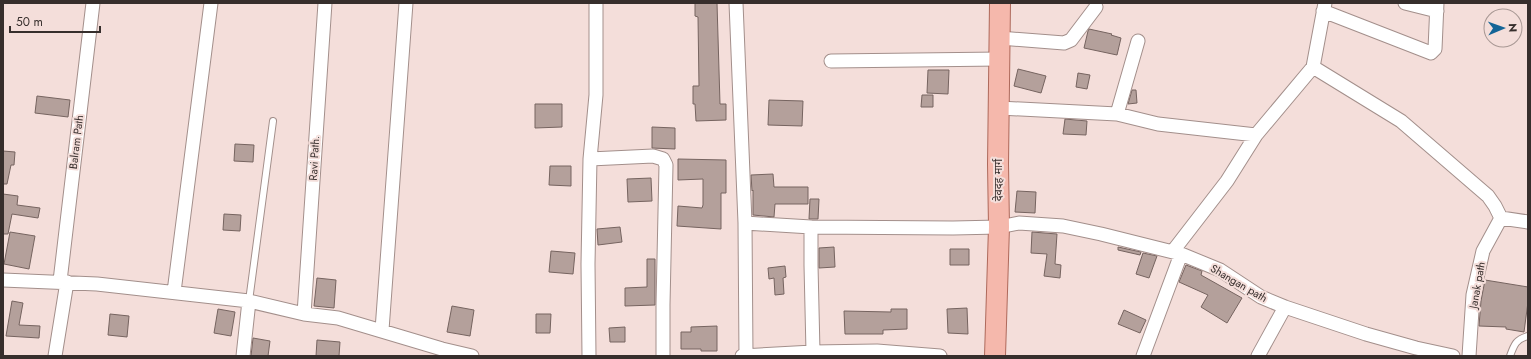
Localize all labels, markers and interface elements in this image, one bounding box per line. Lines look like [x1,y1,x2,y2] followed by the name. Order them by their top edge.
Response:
[10,8,100,34] scale bar
[1483,8,1523,48] north arrow
[16,13,43,31] text: 50 m
[1505,23,1521,32] text: N
[65,114,87,170] street label: Balram Path
[305,135,323,181] street label: Ravi Path.
[990,158,1006,201] street label: देवदह मार्ग
[1208,260,1270,306] street label: Shangan path
[1465,260,1489,312] street label: Janak path

